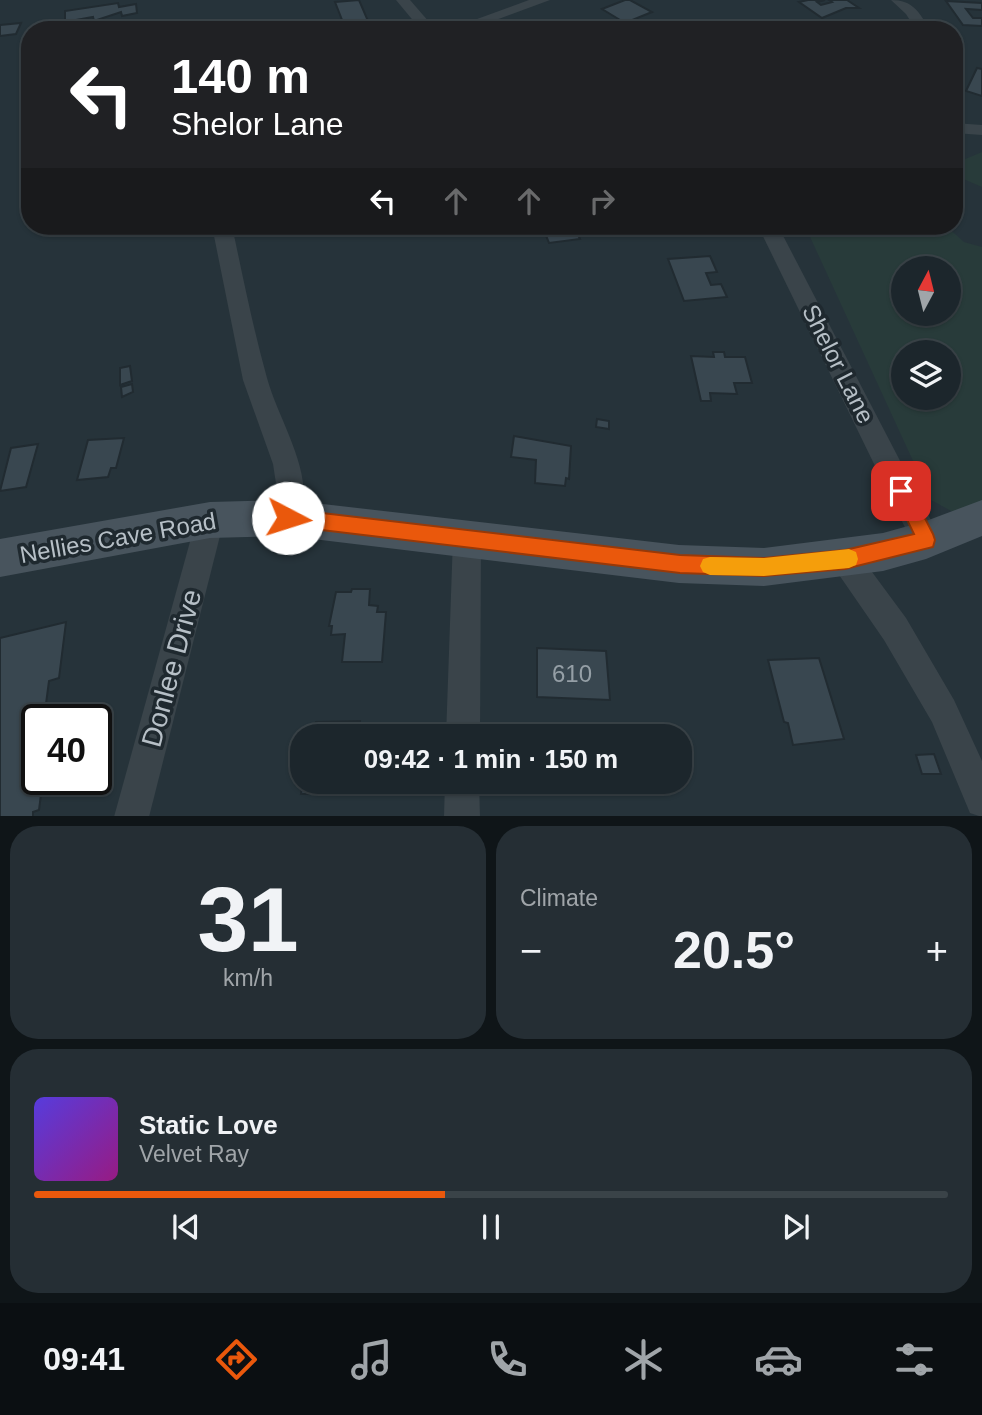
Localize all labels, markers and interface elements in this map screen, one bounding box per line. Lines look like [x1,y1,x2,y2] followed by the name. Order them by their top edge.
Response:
[56,49,147,140] icon: left
[171,49,310,103] text: 140 m
[171,106,344,142] text: Shelor Lane
[364,182,402,220] icon: left
[437,182,475,220] icon: ahead
[510,182,548,220] icon: ahead
[583,182,621,220] icon: right
[891,256,961,326] north arrow
[891,256,961,410] map controls
[797,300,880,428] street label: Shelor Lane
[891,340,961,410] button: layers
[871,461,931,521] pin
[882,472,920,510] icon: arrive
[251,481,325,555] position arrow
[18,507,218,568] street label: Nellies Cave Road
[136,586,207,750] street label: Donlee Drive
[552,660,592,687] house number: 610
[21,704,112,795] speed limit sign: 40
[364,744,618,774] text: 09:42 · 1 min · 150 m
[197,869,299,970] text: 31
[520,885,598,911] text: Climate
[673,921,795,979] text: 20.5°
[520,930,542,972] text: −
[926,930,948,972] text: +
[223,965,273,991] text: km/h
[139,1110,278,1140] text: Static Love
[139,1141,249,1167] text: Velvet Ray
[167,1208,205,1246] icon: previous
[472,1208,510,1246] icon: pause
[777,1208,815,1246] icon: next
[212,1335,261,1384] icon: directions
[347,1335,396,1384] icon: music
[483,1335,532,1384] icon: phone
[619,1335,668,1384] icon: climate
[754,1335,803,1384] icon: car
[890,1335,939,1384] icon: filters
[43,1341,125,1377] text: 09:41

